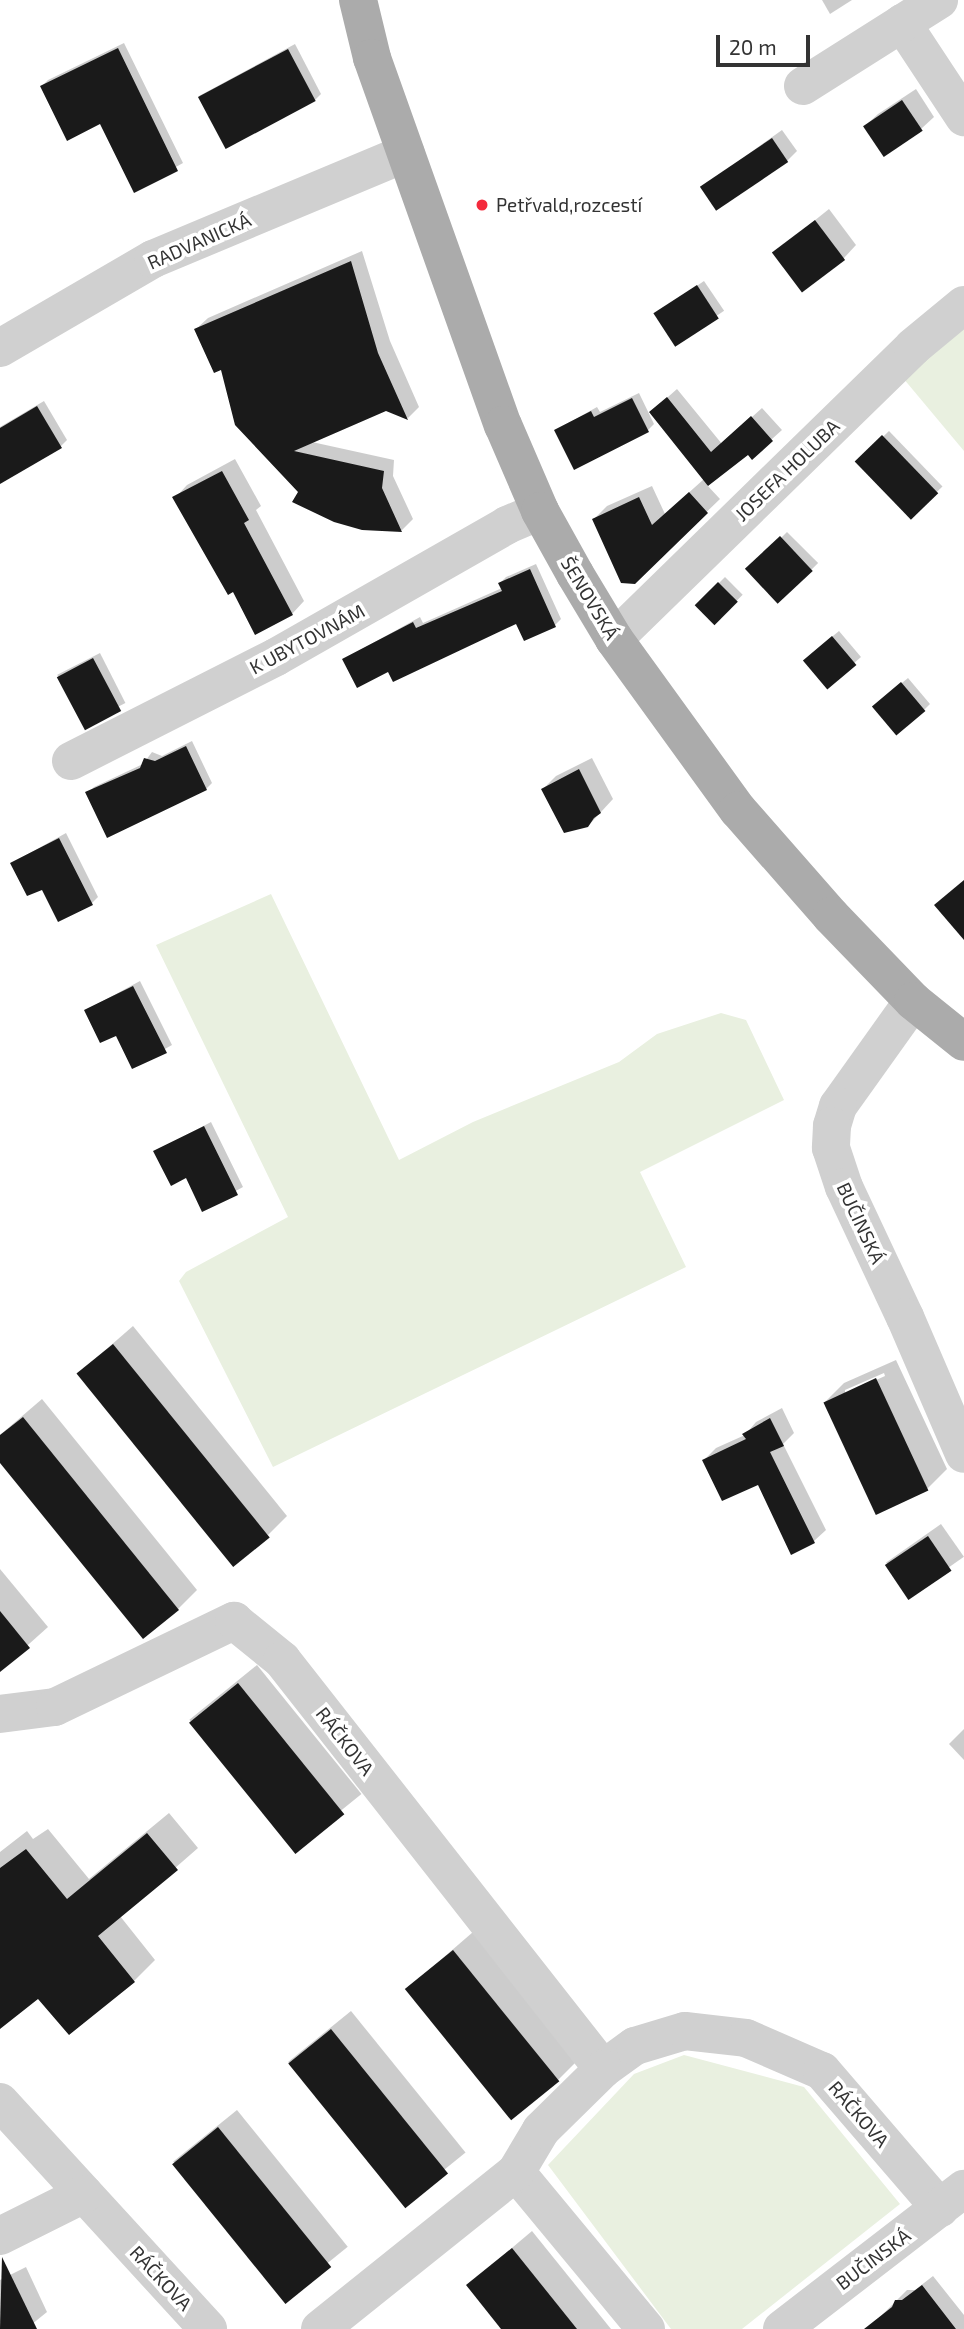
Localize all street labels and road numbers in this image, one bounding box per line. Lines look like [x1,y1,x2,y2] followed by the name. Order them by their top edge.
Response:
[144,208,254,274] street label: RADVANICKÁ
[730,414,844,526] street label: JOSEFA HOLUBA
[556,552,624,644] street label: ŠENOVSKÁ
[245,599,369,679] street label: K UBYTOVNÁM
[832,1179,890,1267] street label: BUČINSKÁ
[311,1702,379,1780] street label: RÁČKOVA
[824,2076,894,2152] street label: RÁČKOVA
[831,2224,915,2294] street label: BUČINSKÁ
[125,2241,197,2315] street label: RÁČKOVA

